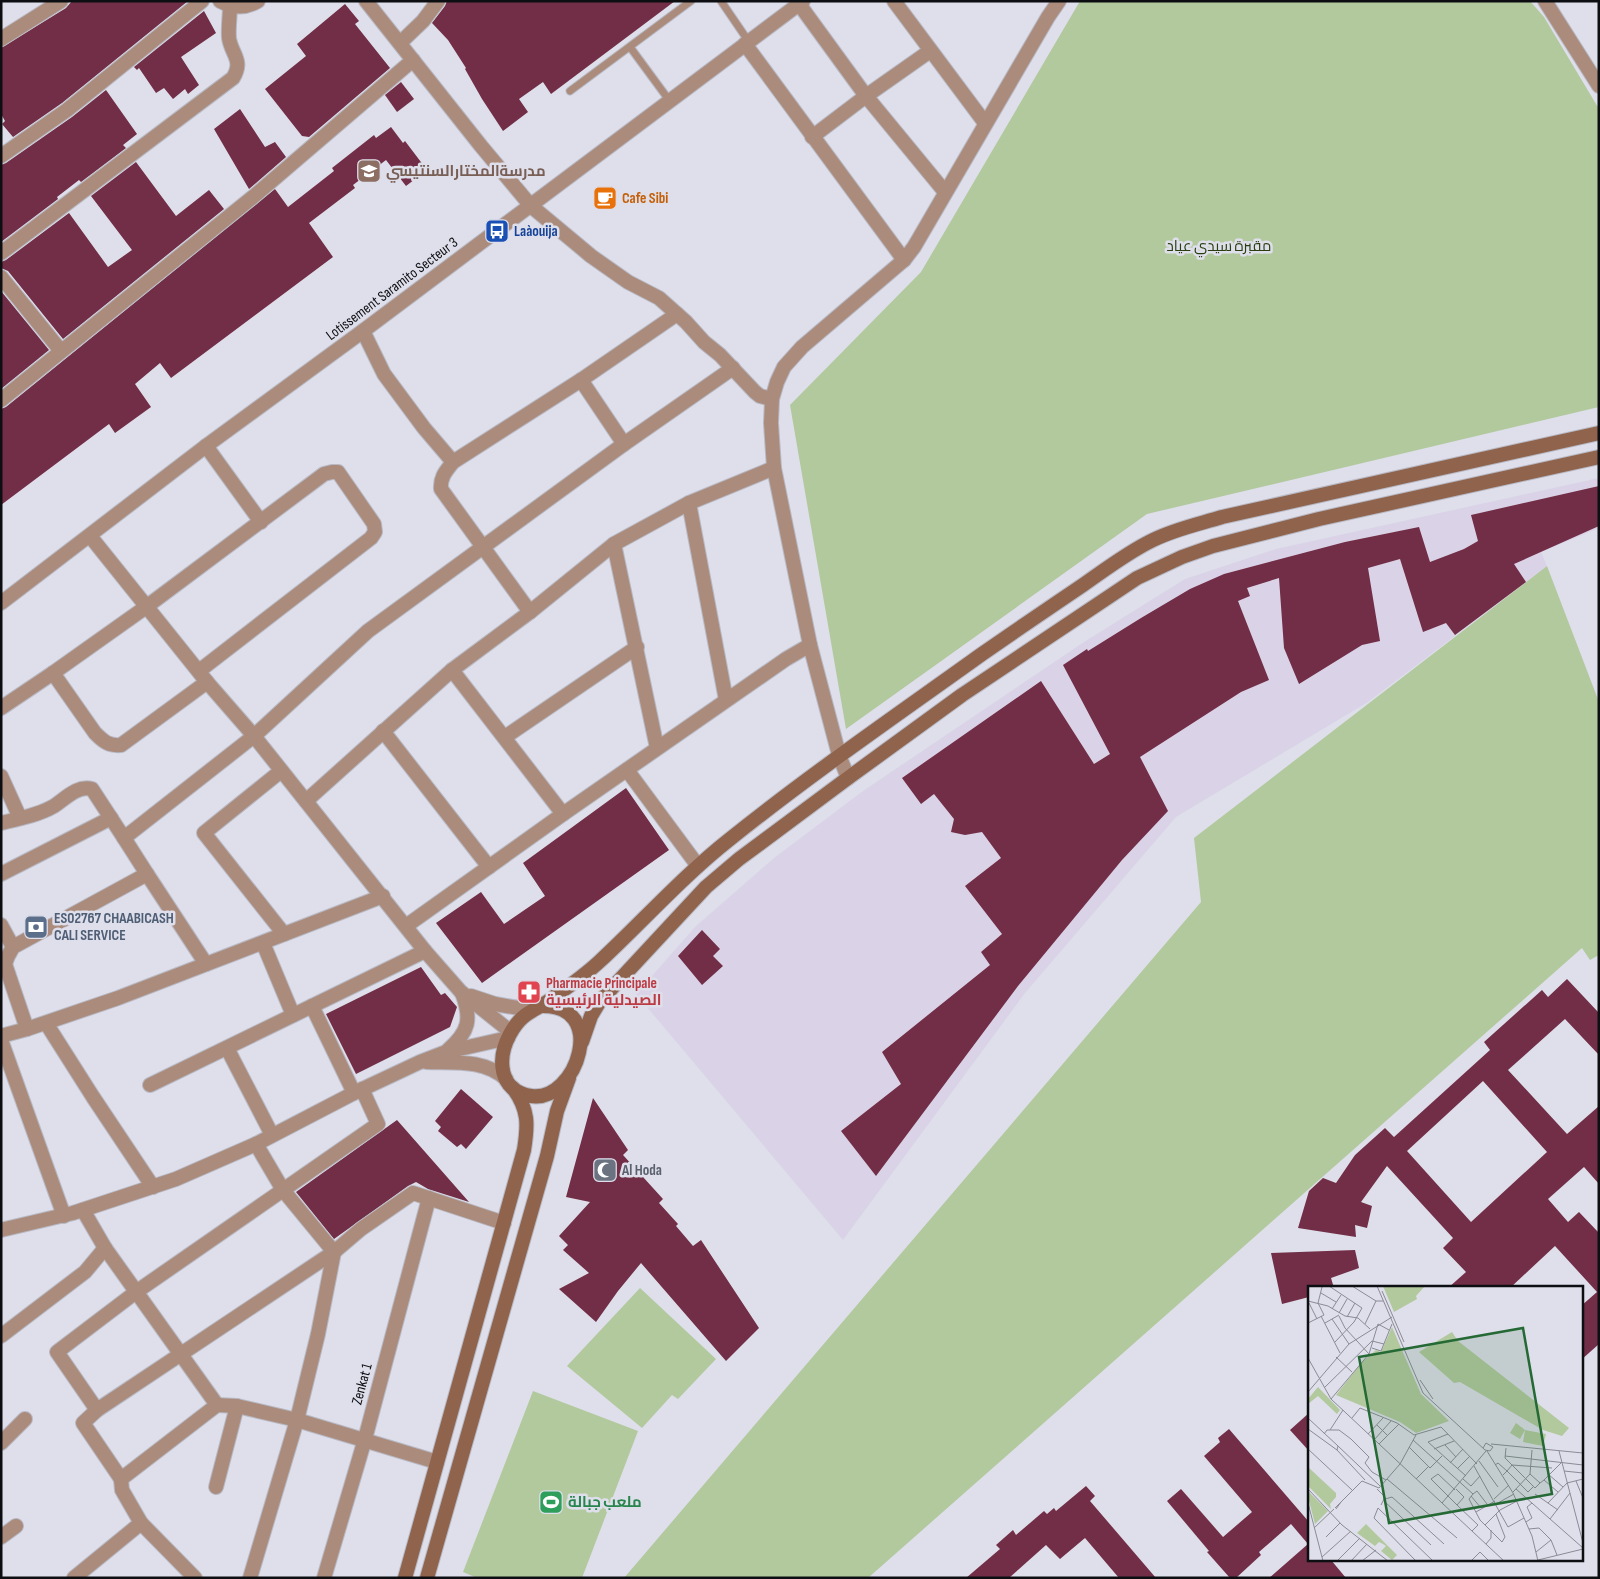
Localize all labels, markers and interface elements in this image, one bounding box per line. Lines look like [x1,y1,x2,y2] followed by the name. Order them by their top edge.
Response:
[356,158,382,184] school or university icon: مدرسةالمختارالسنتيسي
[386,162,546,183] place label: مدرسةالمختارالسنتيسي
[592,185,618,211] cafe icon: Cafe Sibi
[622,189,668,208] place label: Cafe Sibi
[484,218,510,244] bus stop icon: Laàouija
[514,222,558,241] place label: Laàouija
[322,233,462,345] street label: Lotissement Saramito Secteur 3
[1167,237,1271,258] park label: مقبرة سيدي عياد
[54,909,174,945] place label: ES02767 CHAABICASH CALI SERVICE
[23,914,49,940] bank icon: ES02767 CHAABICASH CALI SERVICE
[546,974,661,1010] place label: Pharmacie Principale الصيدلية الرئيسية
[516,979,542,1005] pharmacy icon: Pharmacie Principale الصيدلية الرئيسية
[592,1157,618,1183] mosque icon: Al Hoda
[621,1161,662,1180] place label: Al Hoda
[1308,1286,1582,1562] inset map
[347,1360,377,1407] street label: Zenkat 1
[538,1489,564,1515] sports icon: ملعب جبالة
[568,1493,642,1512] place label: ملعب جبالة

